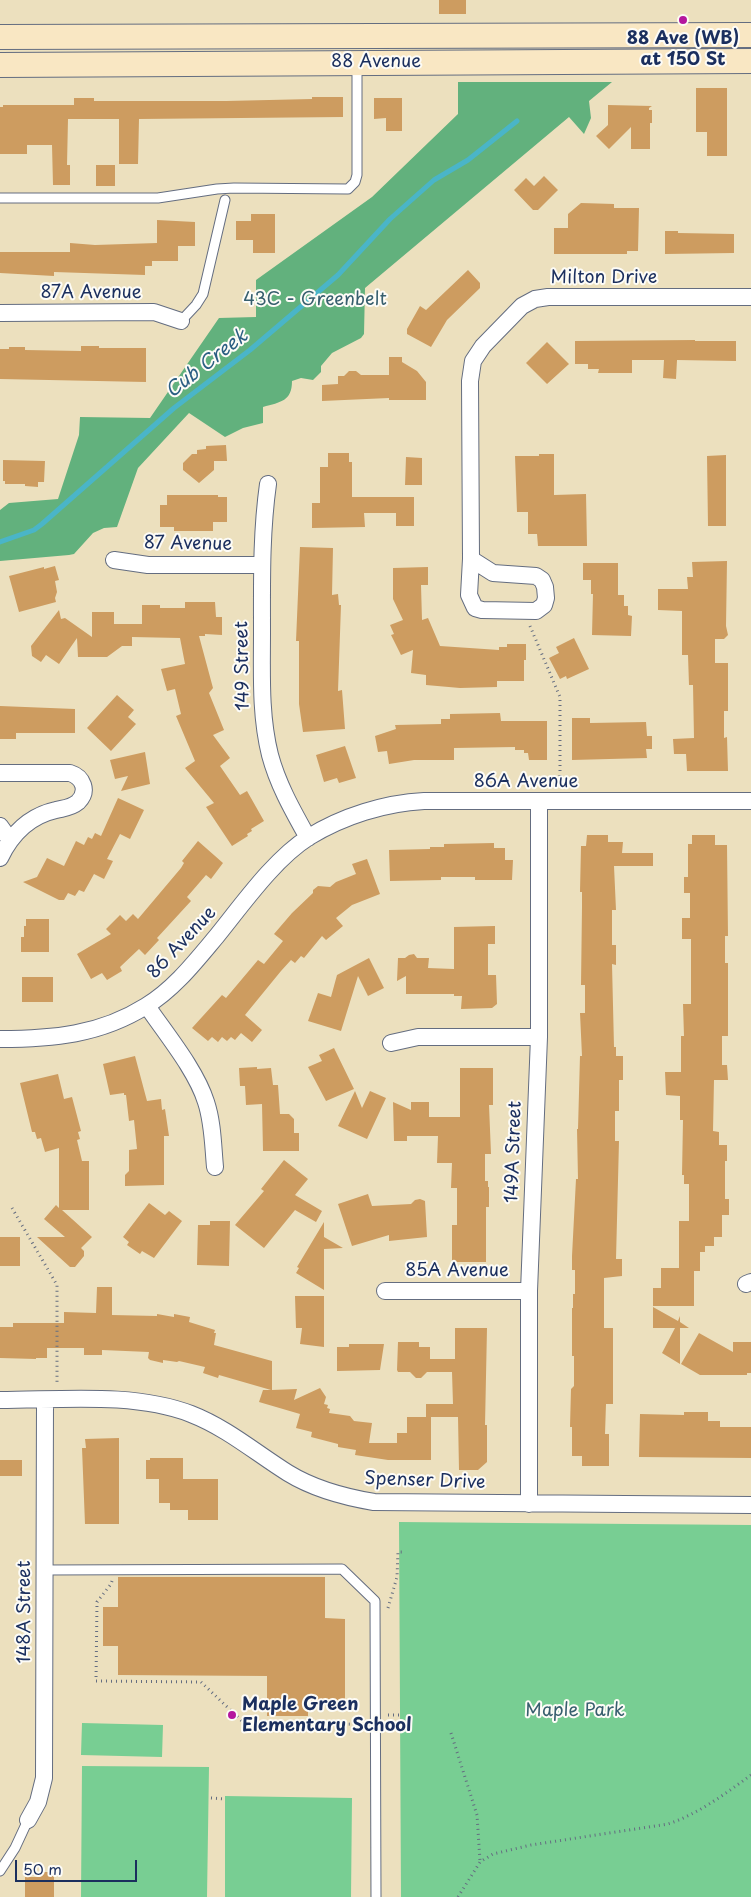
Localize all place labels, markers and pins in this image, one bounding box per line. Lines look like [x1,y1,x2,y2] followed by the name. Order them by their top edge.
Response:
[677,14,689,26] marker: 88 Ave (WB) at 150 St
[627,28,739,70] place label: 88 Ave (WB) at 150 St
[242,1694,412,1736] place label: Maple Green Elementary School
[226,1709,238,1721] marker: Maple Green Elementary School

